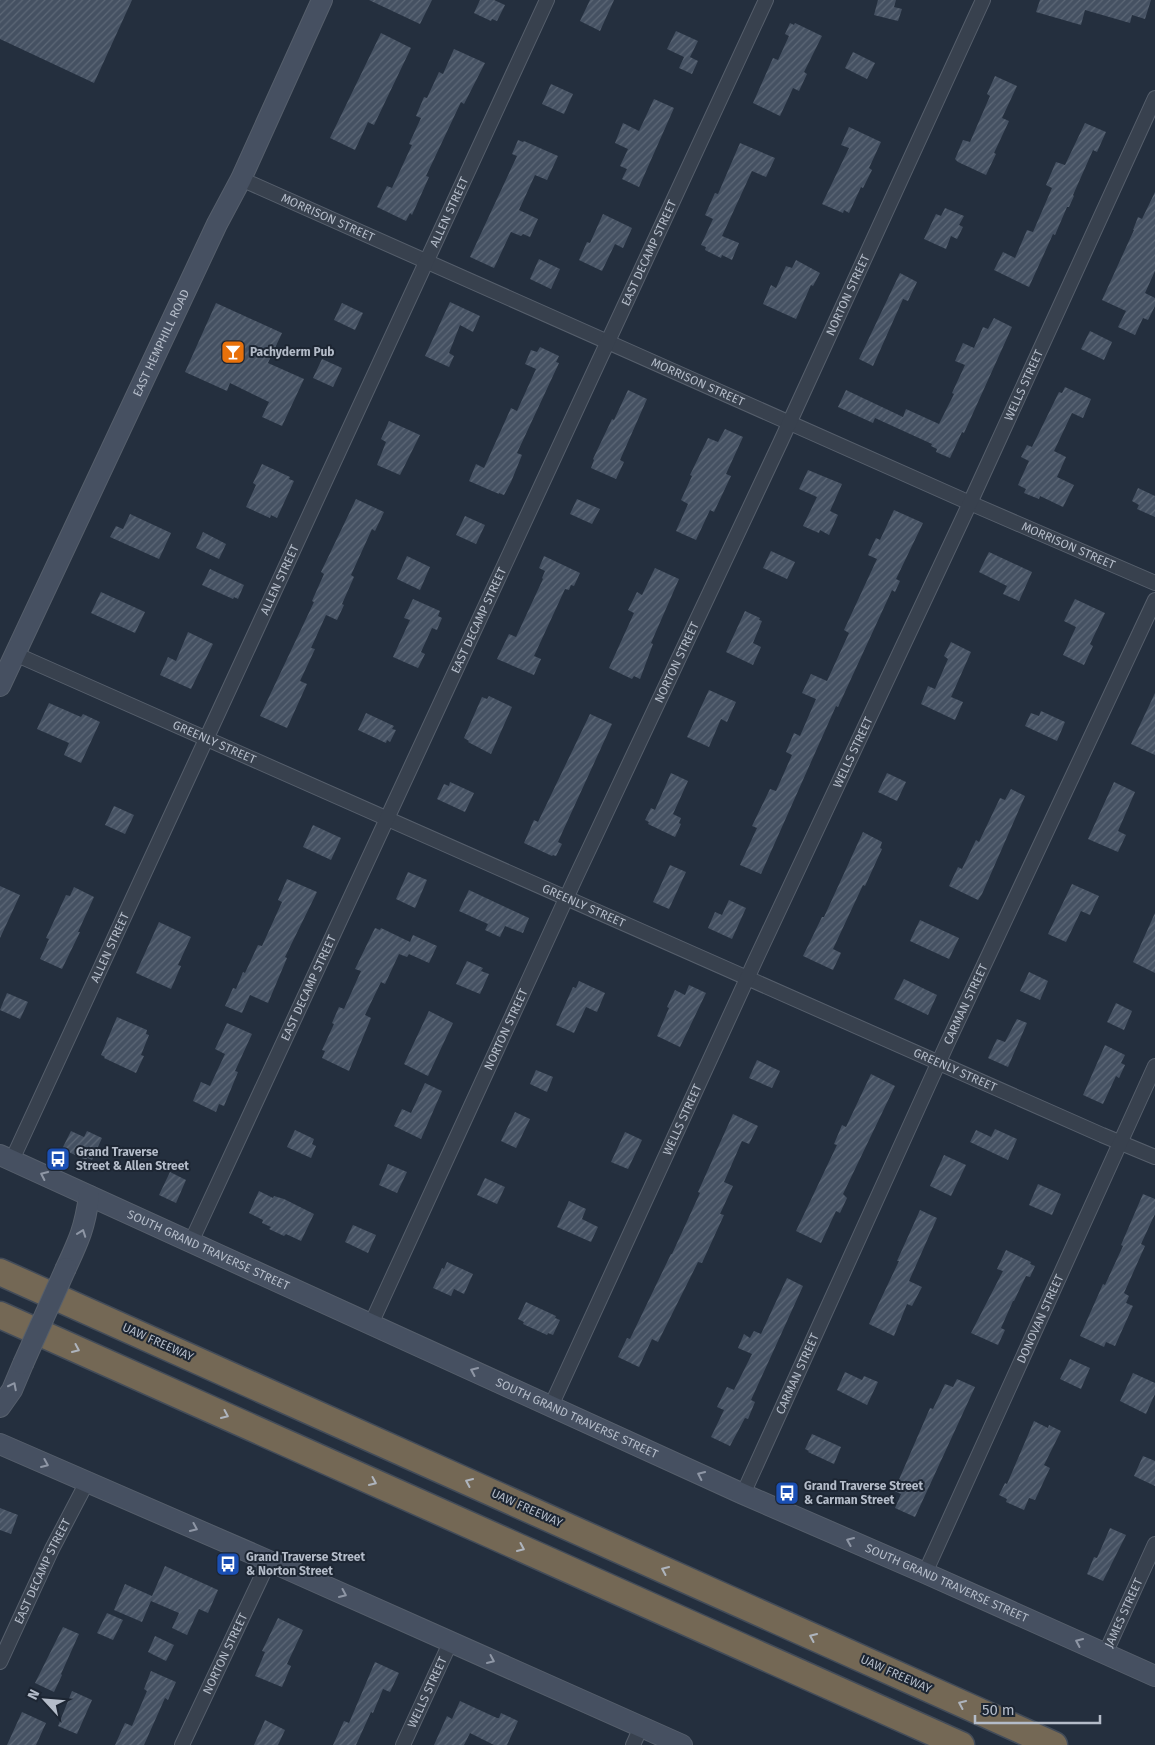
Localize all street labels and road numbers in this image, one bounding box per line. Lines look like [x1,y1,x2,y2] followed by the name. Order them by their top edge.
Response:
[427,174,472,249] street label: ALLEN STREET
[279,191,377,245] street label: MORRISON STREET
[618,197,680,308] street label: EAST DECAMP STREET
[823,252,873,338] street label: NORTON STREET
[130,287,192,399] street label: EAST HEMPHILL ROAD
[1002,347,1046,423] street label: WELLS STREET
[649,355,747,409] street label: MORRISON STREET
[1019,519,1118,572] street label: MORRISON STREET
[257,542,302,617] street label: ALLEN STREET
[448,565,510,675] street label: EAST DECAMP STREET
[652,619,702,705] street label: NORTON STREET
[830,714,876,790] street label: WELLS STREET
[171,718,259,767] street label: GREENLY STREET
[540,881,628,931] street label: GREENLY STREET
[88,910,132,985] street label: ALLEN STREET
[278,932,339,1043] street label: EAST DECAMP STREET
[941,961,991,1047] street label: CARMAN STREET
[481,986,531,1072] street label: NORTON STREET
[911,1045,1000,1095] street label: GREENLY STREET
[660,1081,705,1157] street label: WELLS STREET
[125,1207,292,1293] street label: SOUTH GRAND TRAVERSE STREET
[1014,1272,1067,1366] street label: DONOVAN STREET
[120,1320,196,1364] street label: UAW FREEWAY
[773,1330,822,1416] street label: CARMAN STREET
[493,1375,661,1462] street label: SOUTH GRAND TRAVERSE STREET
[489,1486,565,1530] street label: UAW FREEWAY
[11,1516,74,1626] street label: EAST DECAMP STREET
[863,1541,1031,1626] street label: SOUTH GRAND TRAVERSE STREET
[1102,1575,1146,1650] street label: JAMES STREET
[200,1610,251,1696] street label: NORTON STREET
[858,1652,934,1696] street label: UAW FREEWAY
[405,1654,450,1730] street label: WELLS STREET

